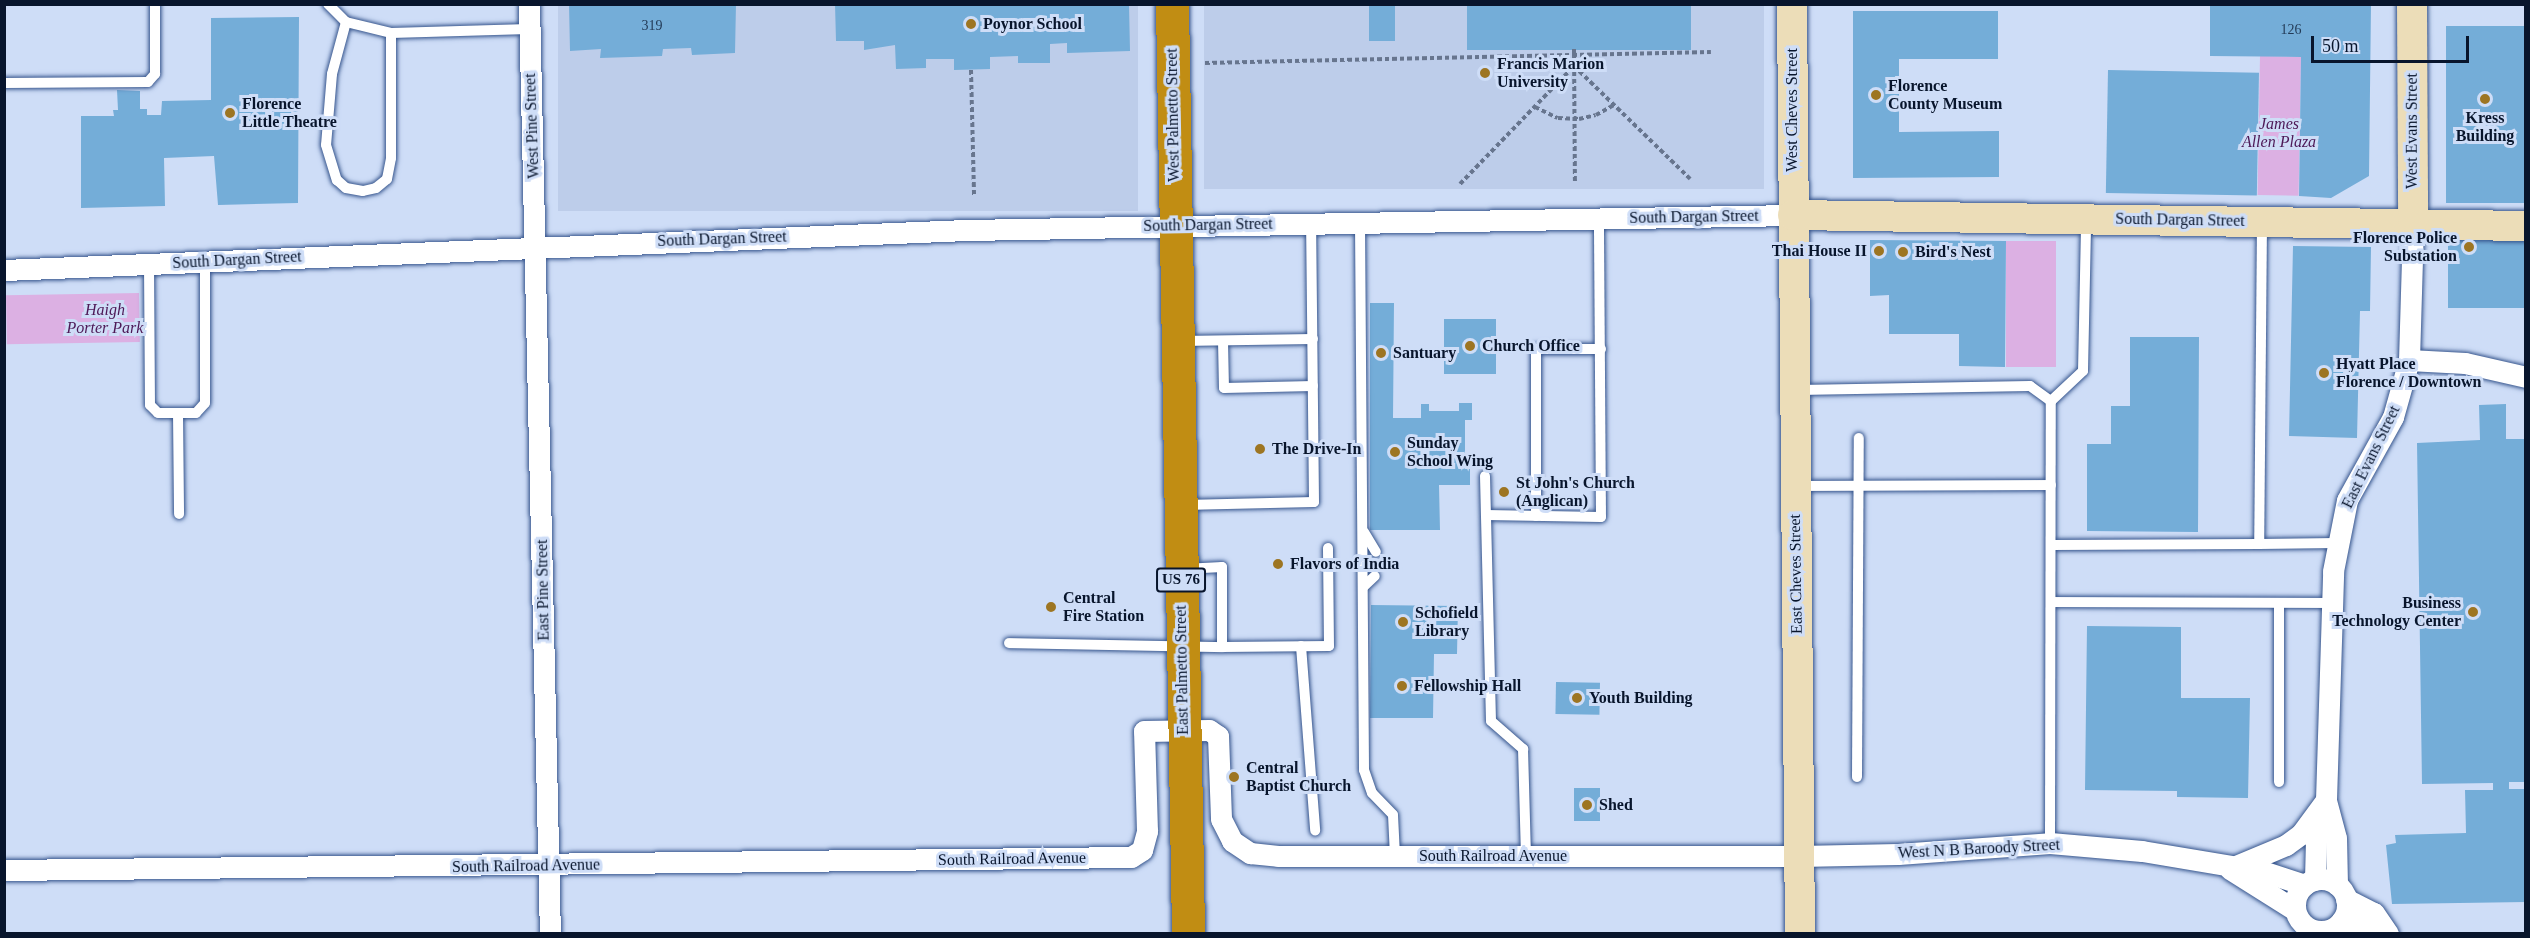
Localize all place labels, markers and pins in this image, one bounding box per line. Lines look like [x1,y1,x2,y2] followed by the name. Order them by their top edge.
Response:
[983,14,1082,34] place label: Poynor School
[964,17,978,31] marker: Poynor School
[1497,54,1604,92] place label: Francis Marion University
[1478,66,1492,80] marker: Francis Marion University
[1888,76,2002,114] place label: Florence County Museum
[1869,88,1883,102] marker: Florence County Museum
[2478,92,2492,106] marker: Kress Building
[242,94,337,132] place label: Florence Little Theatre
[223,106,237,120] marker: Florence Little Theatre
[2456,108,2514,146] place label: Kress Building
[2353,228,2457,266] place label: Florence Police Substation
[2462,240,2476,254] marker: Florence Police Substation
[1772,241,1867,261] place label: Thai House II
[1915,242,1991,262] place label: Bird's Nest
[1872,244,1886,258] marker: Thai House II
[1896,245,1910,259] marker: Bird's Nest
[1482,336,1580,356] place label: Church Office
[1463,339,1477,353] marker: Church Office
[1393,343,1456,363] place label: Santuary
[1374,346,1388,360] marker: Santuary
[2336,354,2481,392] place label: Hyatt Place Florence / Downtown
[2317,366,2331,380] marker: Hyatt Place Florence / Downtown
[1407,433,1493,471] place label: Sunday School Wing
[1272,439,1361,459] place label: The Drive-In
[1253,442,1267,456] marker: The Drive-In
[1388,445,1402,459] marker: Sunday School Wing
[1516,473,1635,511] place label: St John's Church (Anglican)
[1497,485,1511,499] marker: St John's Church (Anglican)
[1290,554,1399,574] place label: Flavors of India
[1271,557,1285,571] marker: Flavors of India
[1063,588,1144,626] place label: Central Fire Station
[2332,593,2461,631] place label: Business Technology Center
[1044,600,1058,614] marker: Central Fire Station
[1415,603,1478,641] place label: Schofield Library
[2466,605,2480,619] marker: Business Technology Center
[1396,615,1410,629] marker: Schofield Library
[1414,676,1521,696] place label: Fellowship Hall
[1395,679,1409,693] marker: Fellowship Hall
[1589,688,1693,708] place label: Youth Building
[1570,691,1584,705] marker: Youth Building
[1246,758,1351,796] place label: Central Baptist Church
[1227,770,1241,784] marker: Central Baptist Church
[1599,795,1633,815] place label: Shed
[1580,798,1594,812] marker: Shed

